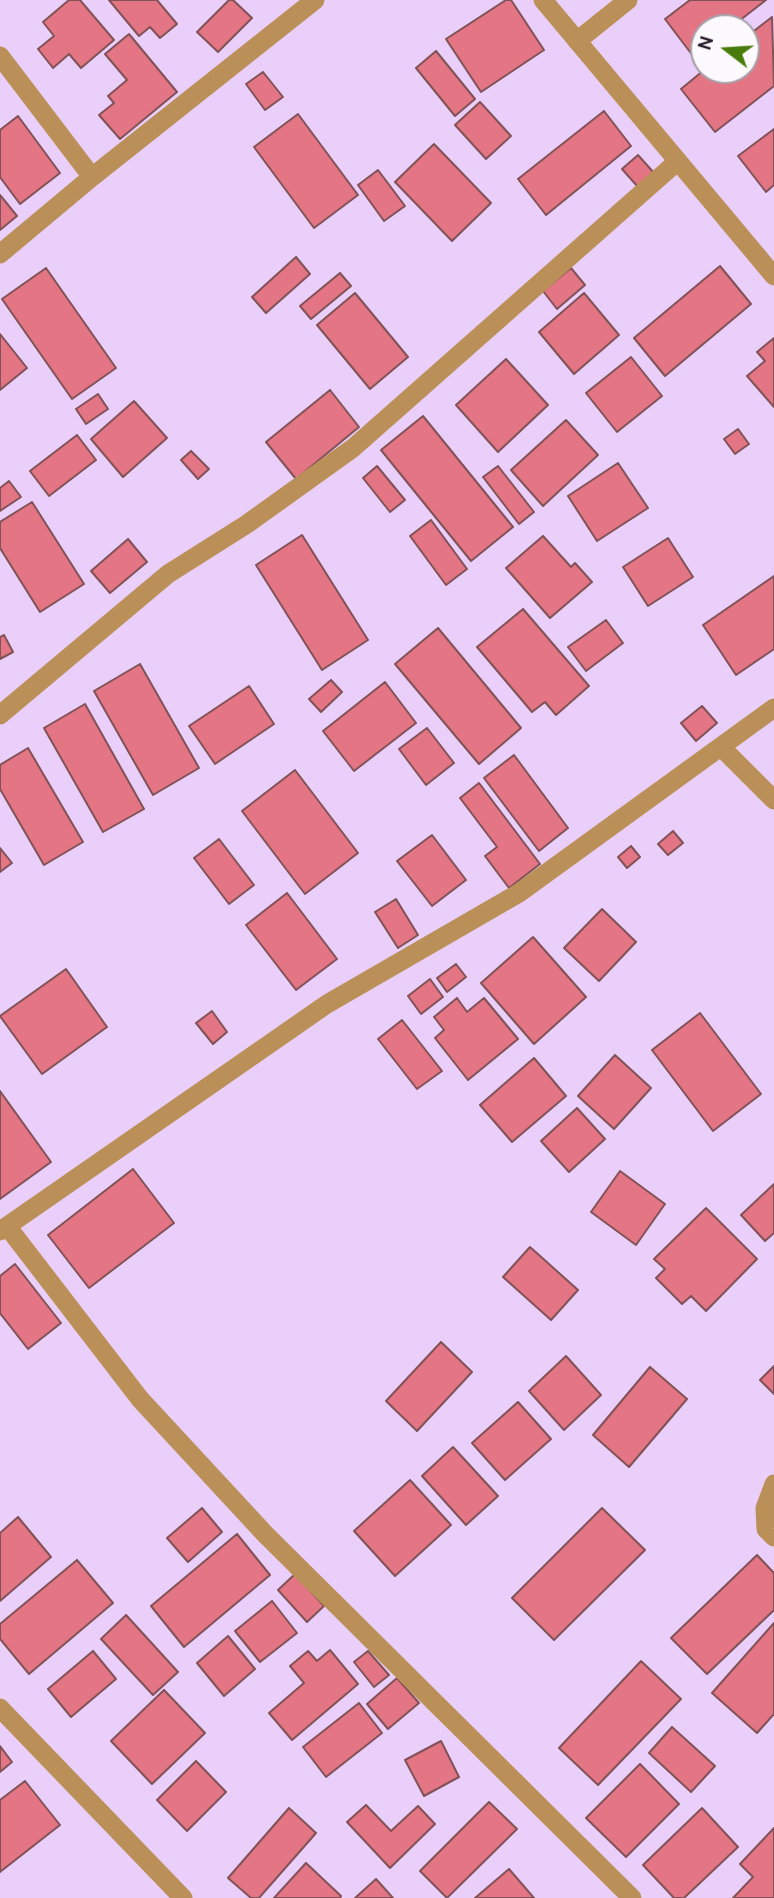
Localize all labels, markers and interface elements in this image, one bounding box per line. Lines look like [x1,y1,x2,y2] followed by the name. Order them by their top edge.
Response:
[690,14,760,84] north arrow
[693,33,720,53] text: N

